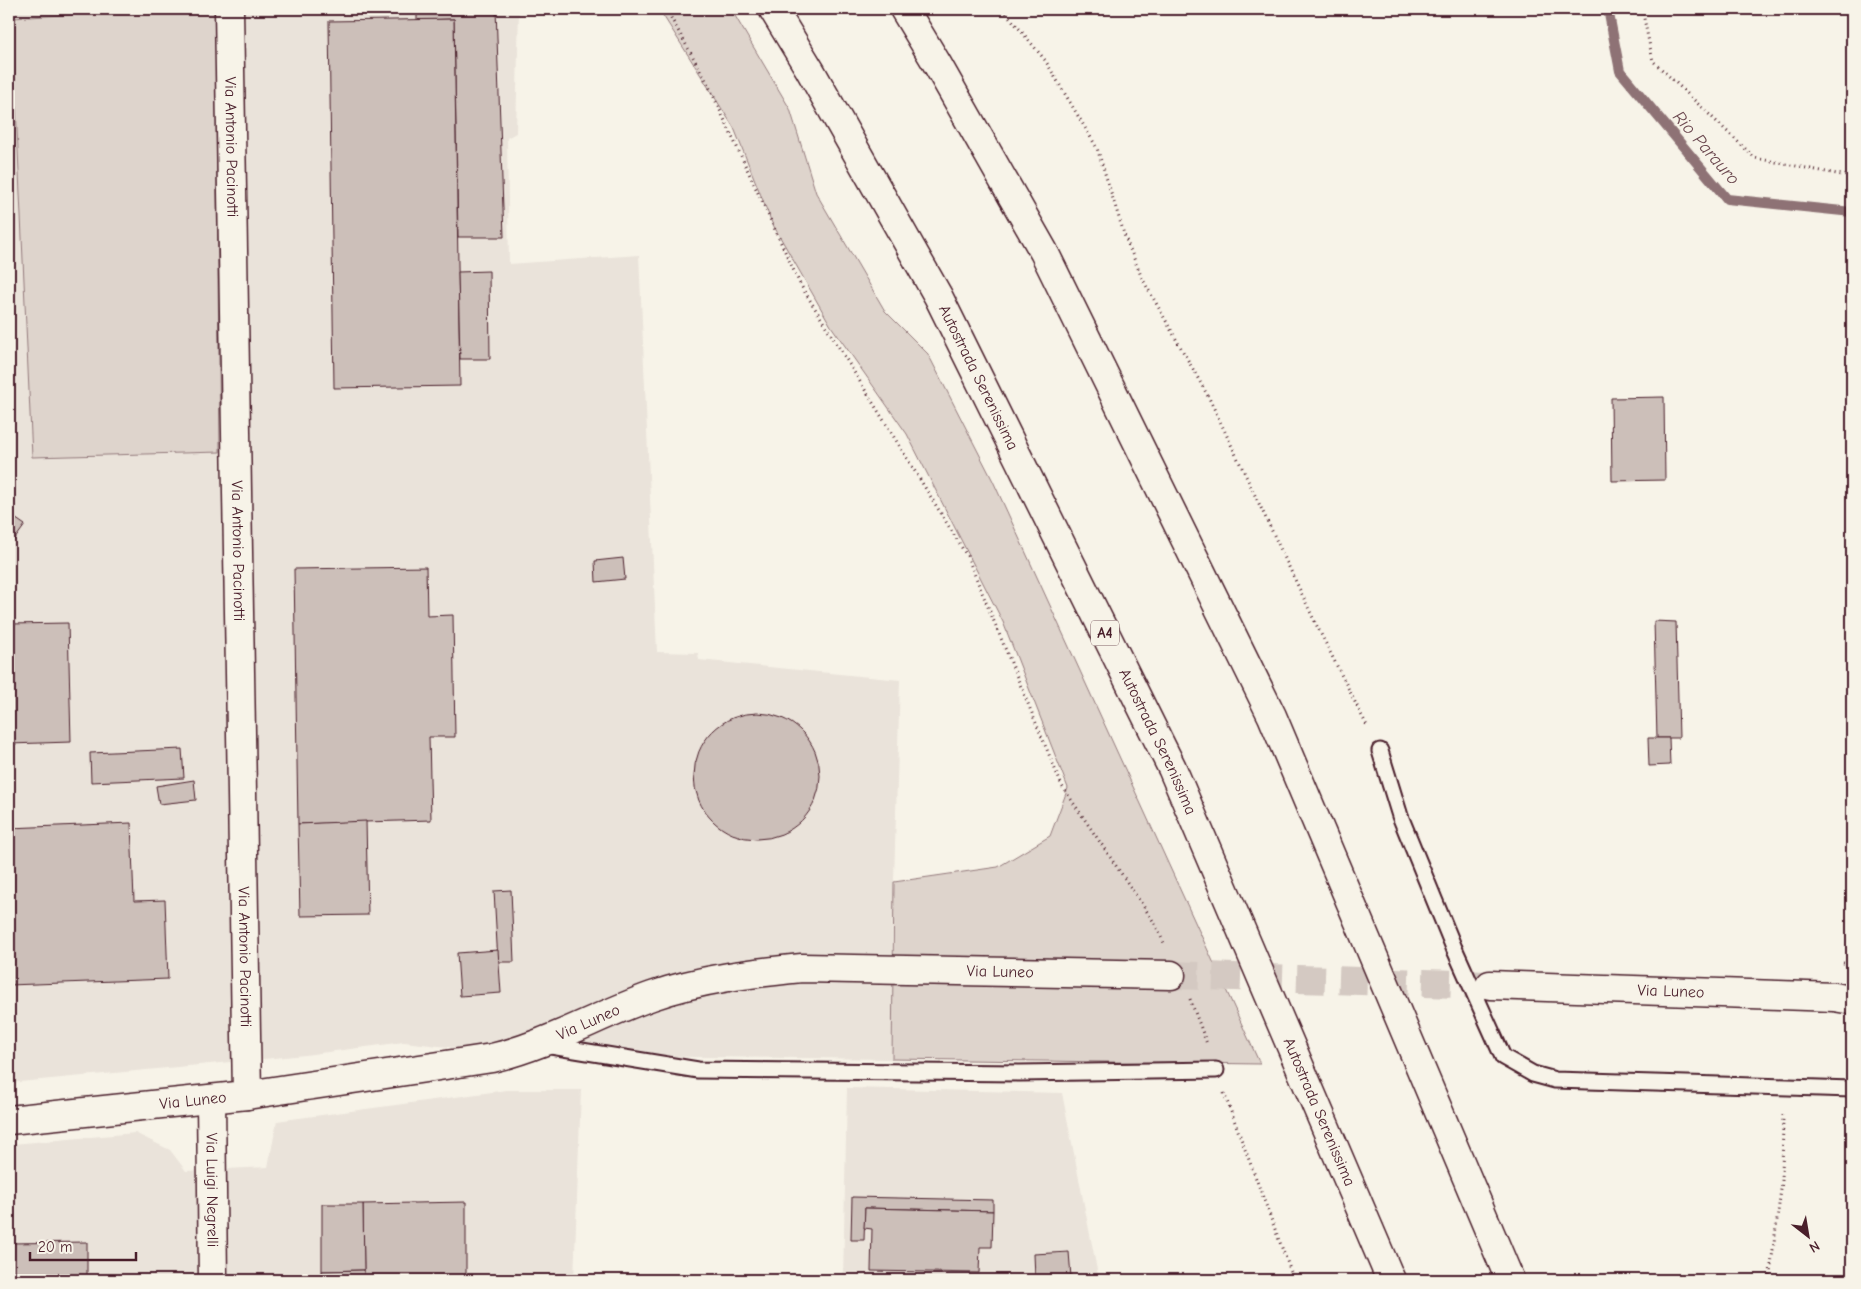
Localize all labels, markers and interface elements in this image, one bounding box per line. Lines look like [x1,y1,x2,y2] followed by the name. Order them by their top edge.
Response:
[221,76,241,218] street label: Via Antonio Pacinotti
[1668,107,1744,189] water label: Rio Parauro
[935,302,1022,453] street label: Autostrada Serenissima
[228,480,248,621] street label: Via Antonio Pacinotti
[1091,620,1119,646] road number: A4
[1115,666,1200,817] street label: Autostrada Serenissima
[235,886,255,1027] street label: Via Antonio Pacinotti
[966,962,1034,981] street label: Via Luneo
[1637,981,1705,1001] street label: Via Luneo
[554,1001,623,1044] street label: Via Luneo
[1279,1035,1359,1189] street label: Autostrada Serenissima
[159,1088,227,1113] street label: Via Luneo
[202,1133,222,1247] street label: Via Luigi Negrelli
[1784,1212,1834,1262] north arrow
[30,1229,136,1261] scale bar
[1806,1237,1823,1256] text: N
[38,1238,72,1256] text: 20 m

